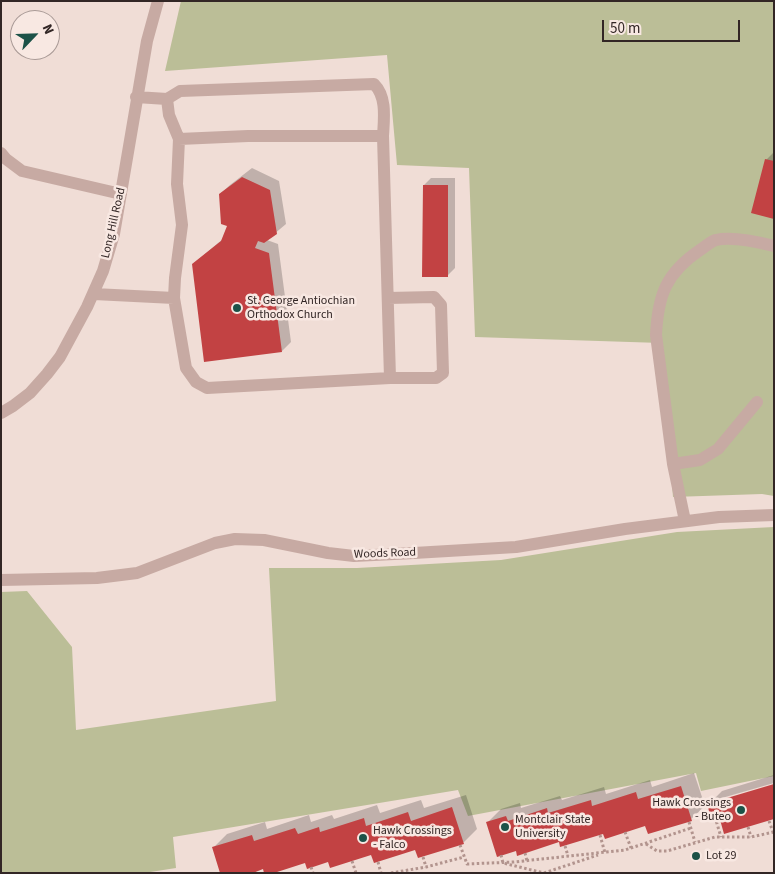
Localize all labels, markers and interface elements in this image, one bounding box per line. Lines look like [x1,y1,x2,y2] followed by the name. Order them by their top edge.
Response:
[10,10,60,60] north arrow
[605,10,742,42] scale bar
[610,18,640,39] text: 50 m
[37,21,59,38] text: N
[99,186,129,260] street label: Long Hill Road
[247,294,355,322] place label: St. George Antiochian Orthodox Church
[231,302,243,314] marker: St. George Antiochian Orthodox Church
[354,546,416,562] street label: Woods Road
[652,796,731,824] place label: Hawk Crossings - Buteo
[735,804,747,816] marker: Hawk Crossings - Buteo
[515,813,590,841] place label: Montclair State University
[499,821,511,833] marker: Montclair State University
[373,824,452,852] place label: Hawk Crossings - Falco
[357,832,369,844] marker: Hawk Crossings - Falco
[706,849,736,863] place label: Lot 29
[690,850,702,862] marker: Lot 29

